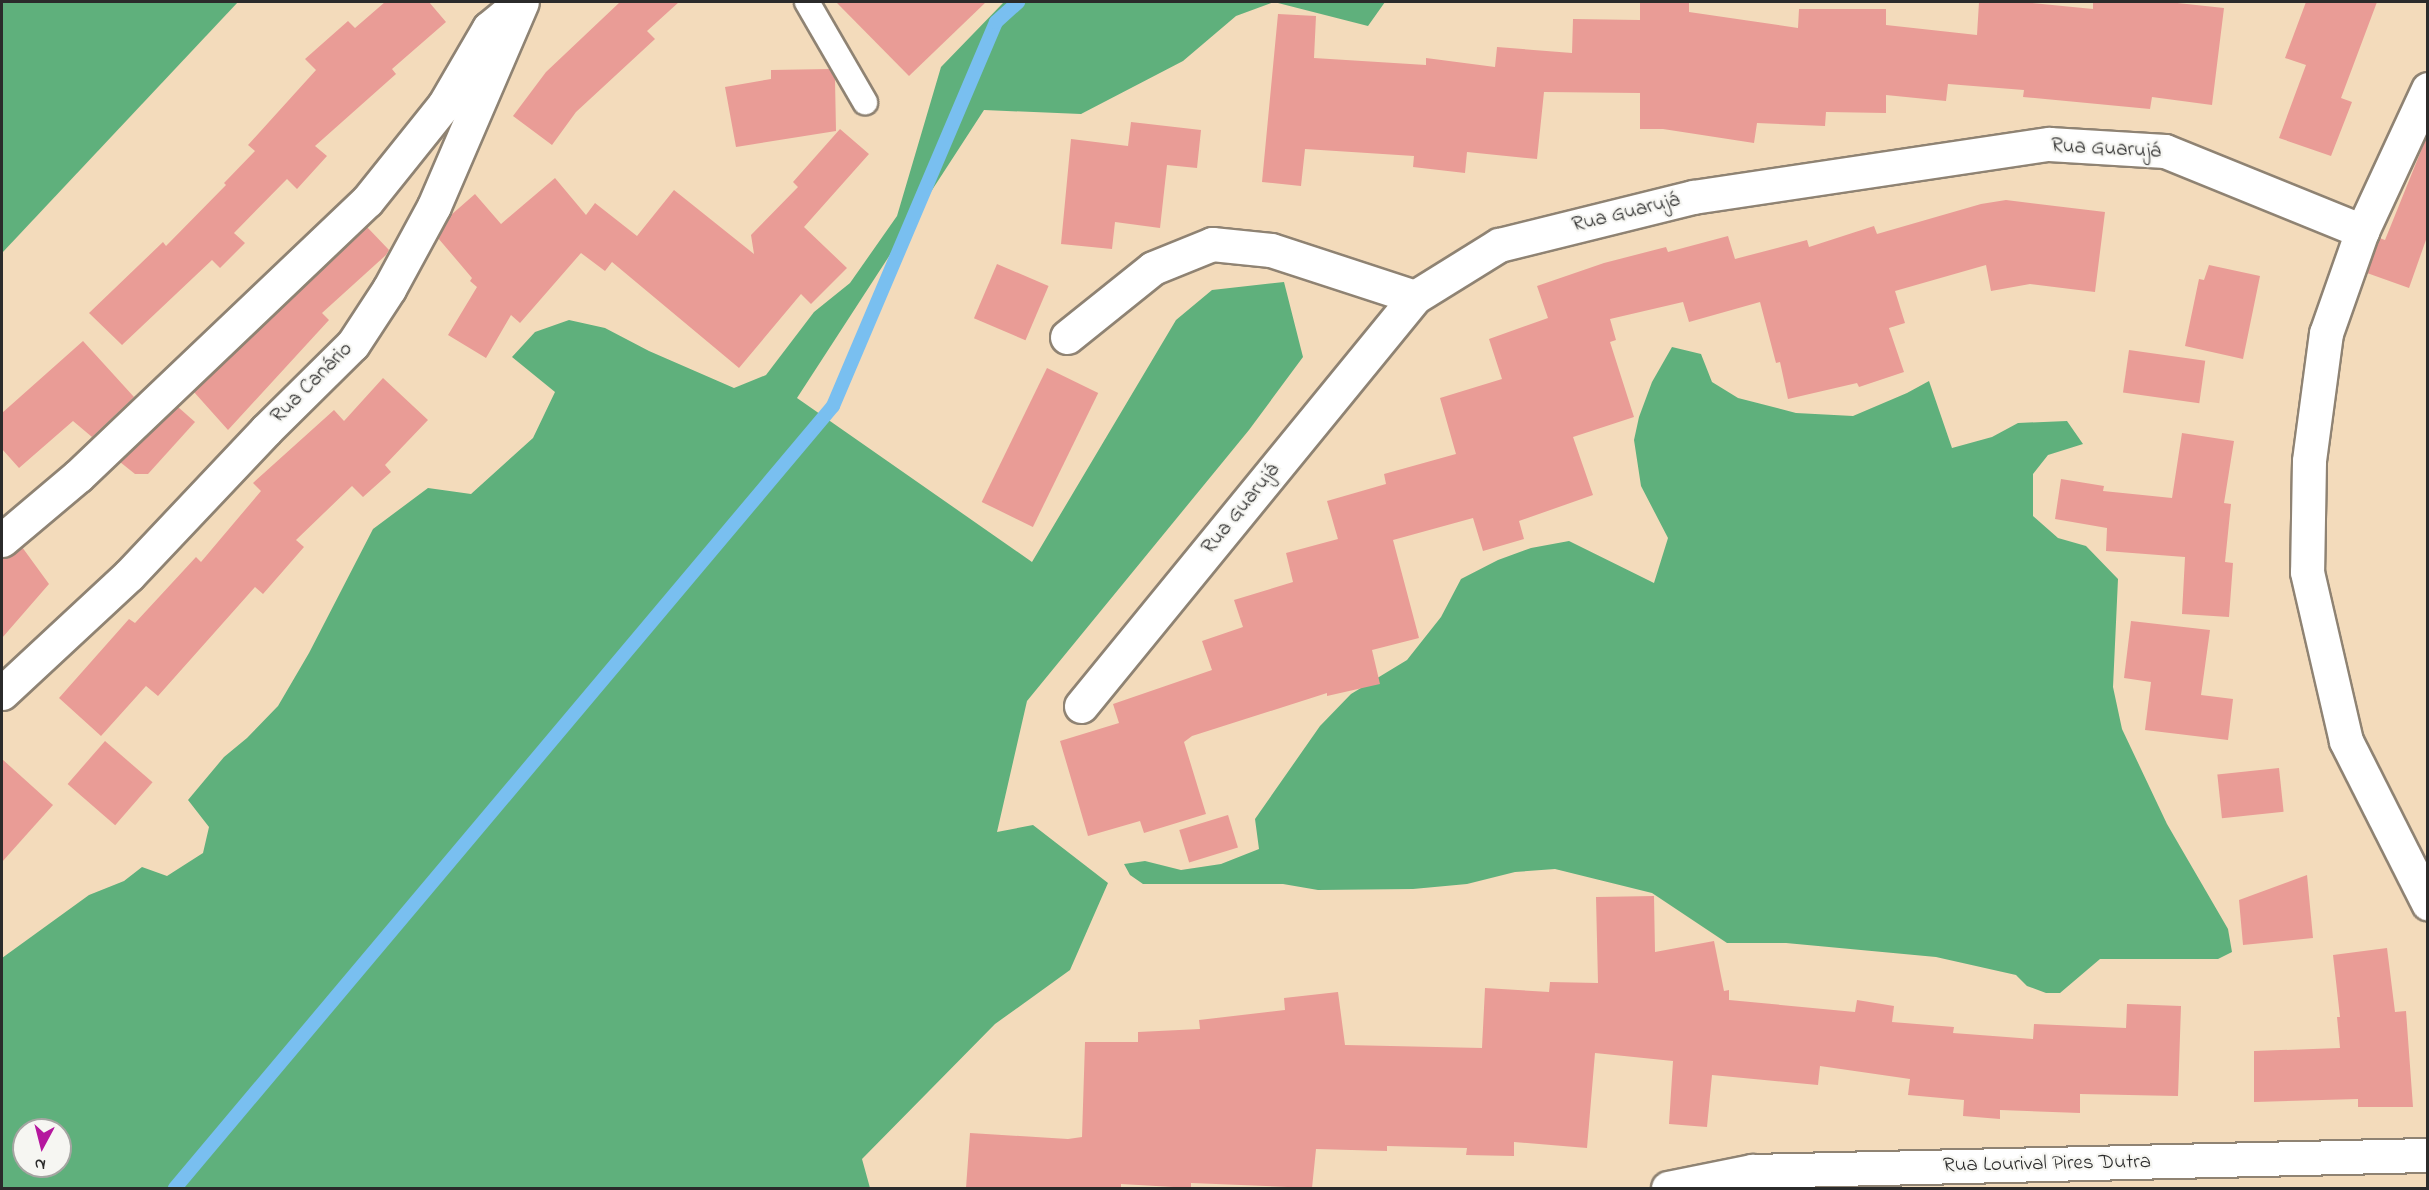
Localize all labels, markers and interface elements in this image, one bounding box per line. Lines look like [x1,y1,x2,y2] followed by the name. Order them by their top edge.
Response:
[2050,134,2162,164] street label: Rua Guarujá
[1570,187,1682,239] street label: Rua Guarujá
[266,337,358,429] street label: Rua Canário
[1197,458,1285,560] street label: Rua Guarujá
[12,1118,72,1178] north arrow
[1943,1150,2151,1178] street label: Rua Lourival Pires Dutra
[33,1151,47,1176] text: N

